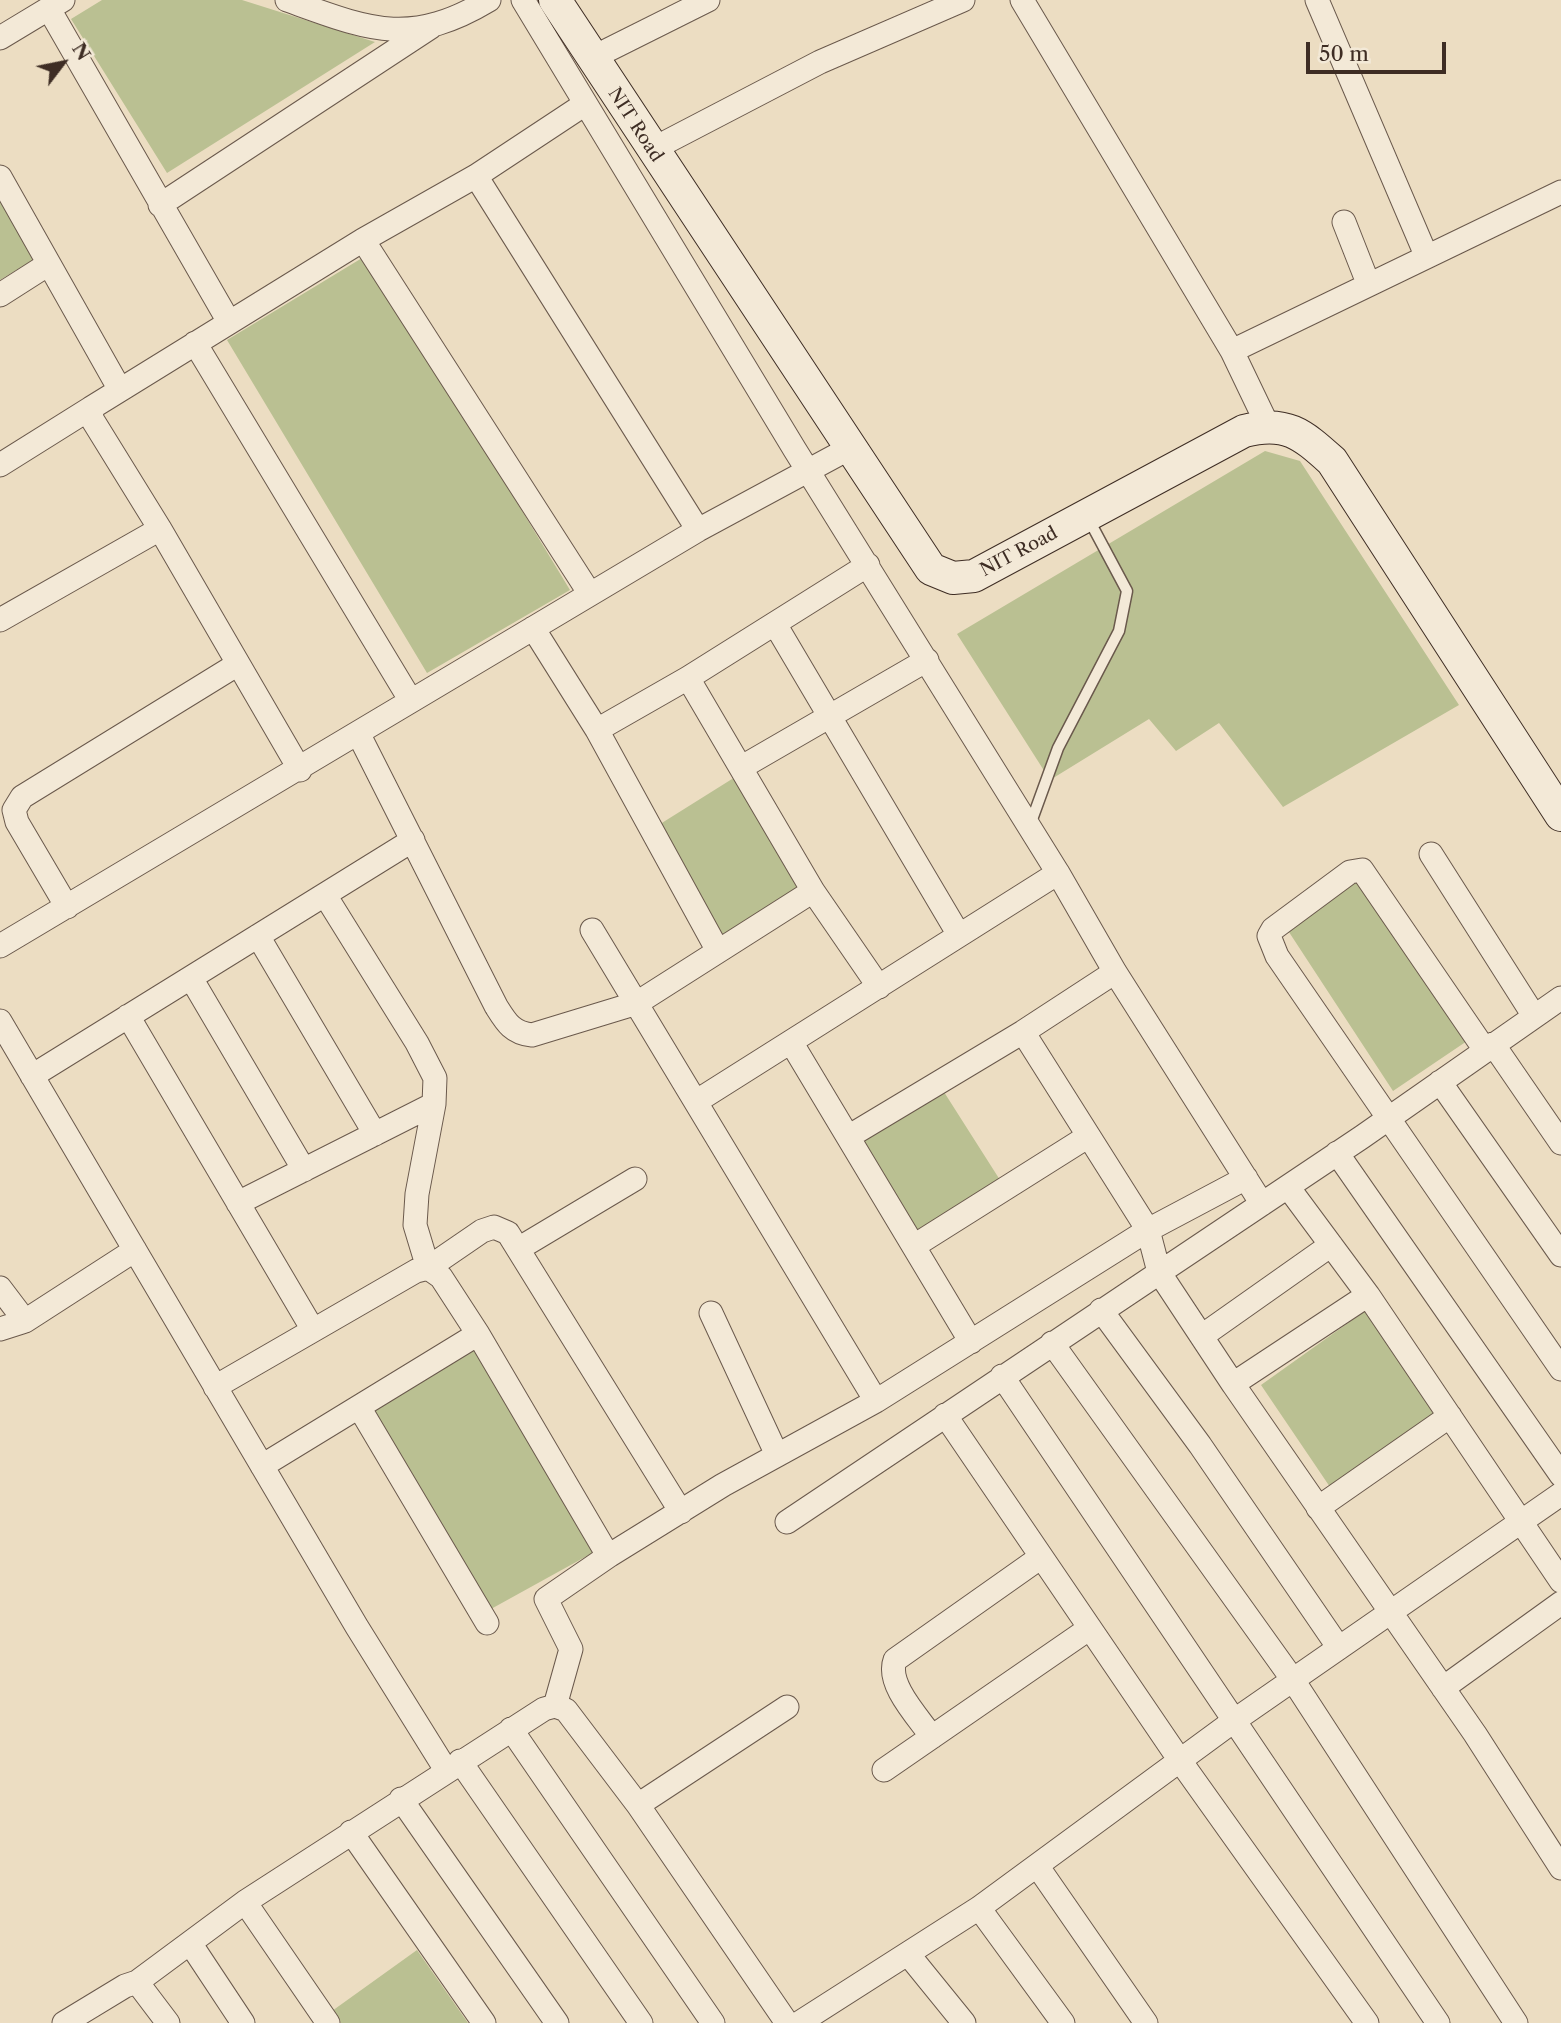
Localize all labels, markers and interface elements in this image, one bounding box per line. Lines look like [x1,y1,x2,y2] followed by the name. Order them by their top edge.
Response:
[28,28,98,98] north arrow
[1309,28,1449,72] scale bar
[67,39,95,65] text: N
[1319,41,1369,66] text: 50 m
[603,84,667,166] street label: NIT Road
[977,523,1061,581] street label: NIT Road

